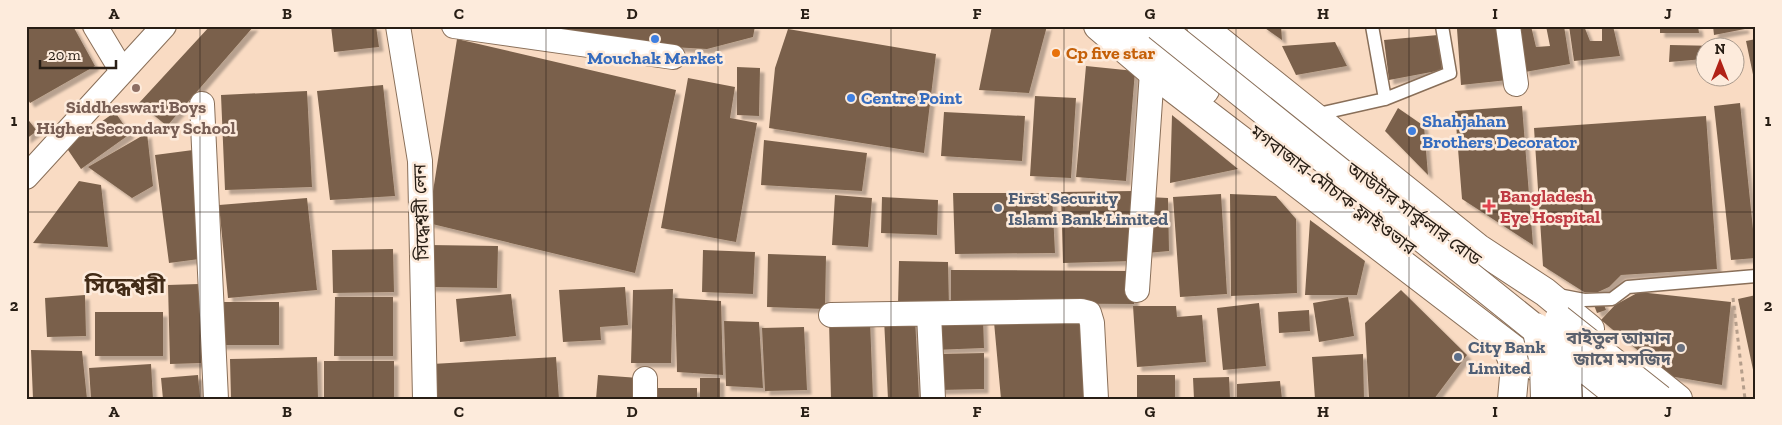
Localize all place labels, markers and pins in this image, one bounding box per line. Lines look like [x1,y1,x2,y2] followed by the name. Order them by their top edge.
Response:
[649,33,661,45] marker: Mouchak Market
[1066,42,1156,64] place label: Cp five star
[587,47,724,69] place label: Mouchak Market
[1050,47,1062,59] marker: Cp five star
[130,82,142,94] marker: Siddheswari Boys Higher Secondary School
[861,87,963,109] place label: Centre Point
[845,92,857,104] marker: Centre Point
[36,96,236,139] place label: Siddheswari Boys Higher Secondary School
[1422,110,1577,153] place label: Shahjahan Brothers Decorator
[1406,125,1418,137] marker: Shahjahan Brothers Decorator
[1500,185,1600,228] place label: Bangladesh Eye Hospital
[1008,187,1169,230] place label: First Security Islami Bank Limited
[1482,199,1496,213] marker: Bangladesh Eye Hospital
[992,202,1004,214] marker: First Security Islami Bank Limited
[1565,327,1672,370] place label: বাইতুল আমান জামে মসজিদ
[1468,336,1545,379] place label: City Bank Limited
[1675,342,1687,354] marker: বাইতুল আমান জামে মসজিদ
[1452,351,1464,363] marker: City Bank Limited

